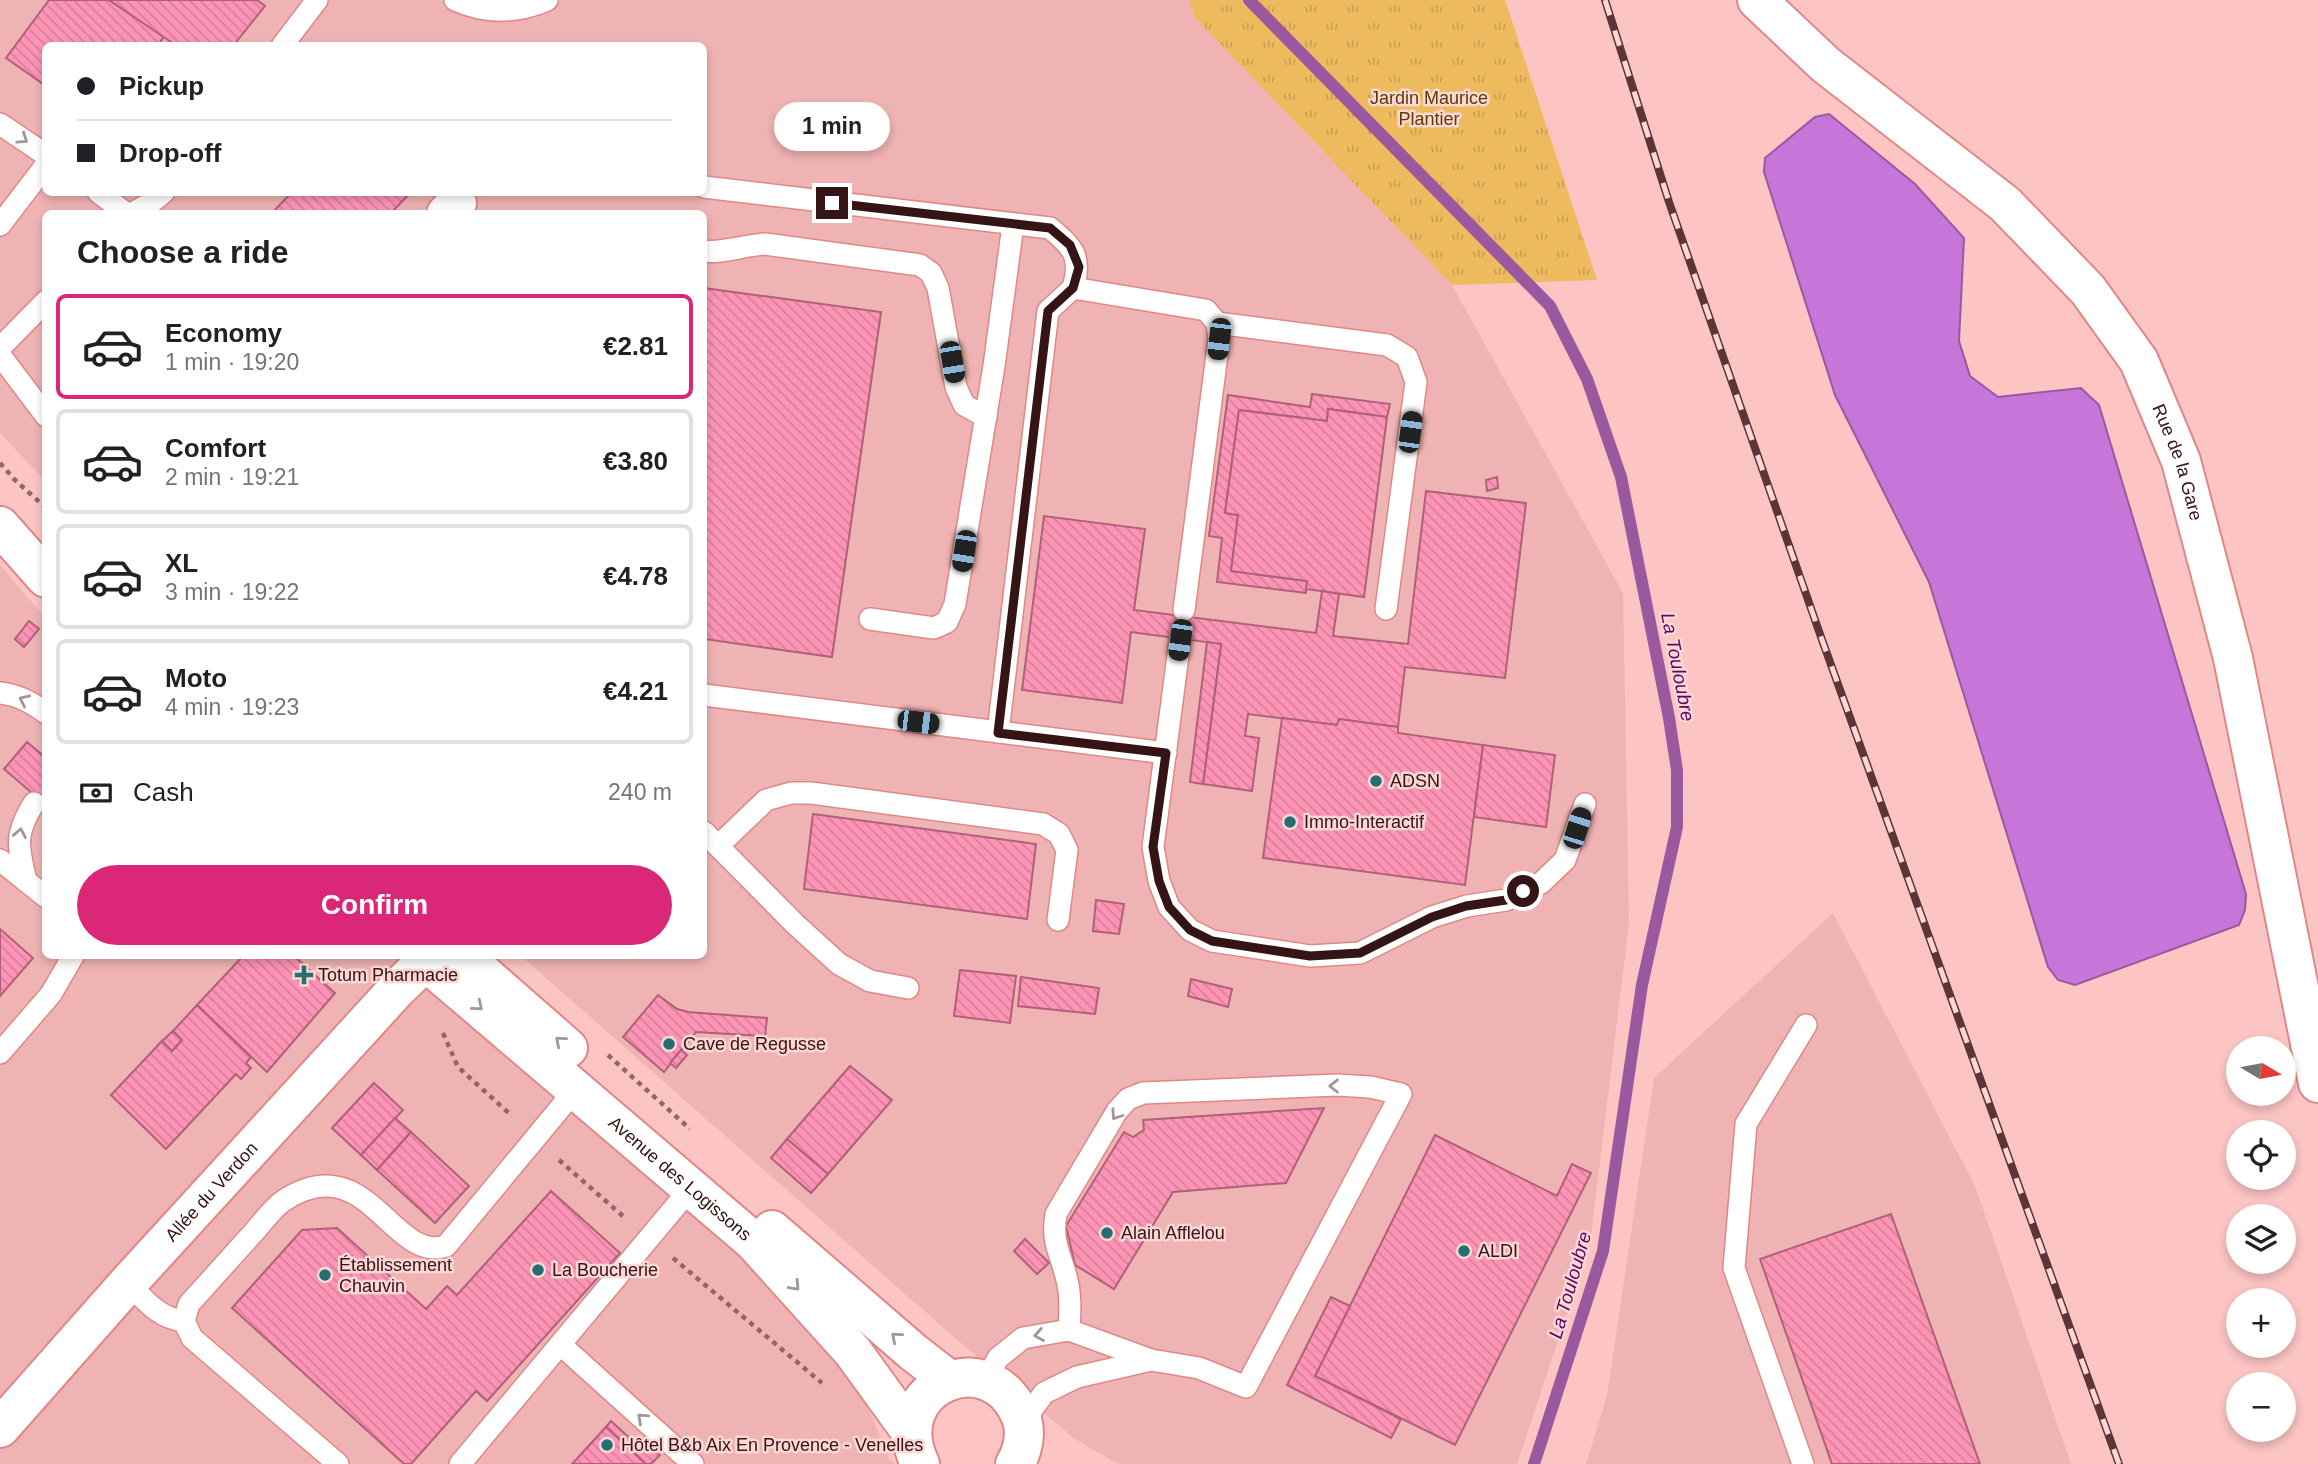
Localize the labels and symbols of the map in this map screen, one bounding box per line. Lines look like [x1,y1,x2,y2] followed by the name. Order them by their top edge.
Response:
[1370,88,1488,129] park label: Jardin Maurice Plantier
[774,102,890,150] callout: 1 min
[15,131,28,143] one-way arrow
[816,187,848,219] route end
[1207,317,1232,361] car
[939,339,966,385] car
[2148,401,2206,523] street label: Rue de la Gare
[1397,410,1424,454] car
[951,529,978,573] car
[1657,611,1699,723] water label: La Touloubre
[1167,618,1194,662] car
[19,694,31,708] one-way arrow
[896,709,941,735] car
[1390,771,1440,791] place label: ADSN
[1368,773,1384,789] marker: ADSN
[1561,805,1594,851] car
[1304,812,1425,832] place label: Immo-Interactif
[1282,814,1298,830] marker: Immo-Interactif
[12,827,27,839] one-way arrow
[1507,875,1539,907] route start
[318,965,458,985] place label: Totum Pharmacie
[296,967,312,983] marker: Totum Pharmacie
[470,997,482,1010] one-way arrow
[683,1034,826,1054] place label: Cave de Regusse
[661,1036,677,1052] marker: Cave de Regusse
[2226,1036,2296,1106] north arrow
[555,1037,568,1049] one-way arrow
[1328,1078,1339,1094] one-way arrow
[1112,1107,1124,1120] one-way arrow
[605,1112,755,1245] street label: Avenue des Logissons
[161,1138,262,1245] street label: Allée du Verdon
[1121,1223,1225,1243] place label: Alain Afflelou
[1099,1225,1115,1241] marker: Alain Afflelou
[1545,1229,1595,1341] water label: La Touloubre
[1478,1241,1518,1261] place label: ALDI
[1456,1243,1472,1259] marker: ALDI
[339,1255,452,1296] place label: Établissement Chauvin
[552,1260,658,1280] place label: La Boucherie
[530,1262,546,1278] marker: La Boucherie
[317,1267,333,1283] marker: Établissement Chauvin
[786,1278,799,1291] one-way arrow
[1033,1327,1045,1342] one-way arrow
[892,1333,905,1345] one-way arrow
[637,1414,650,1426] one-way arrow
[621,1435,923,1455] place label: Hôtel B&b Aix En Provence - Venelles
[599,1437,615,1453] marker: Hôtel B&b Aix En Provence - Venelles

